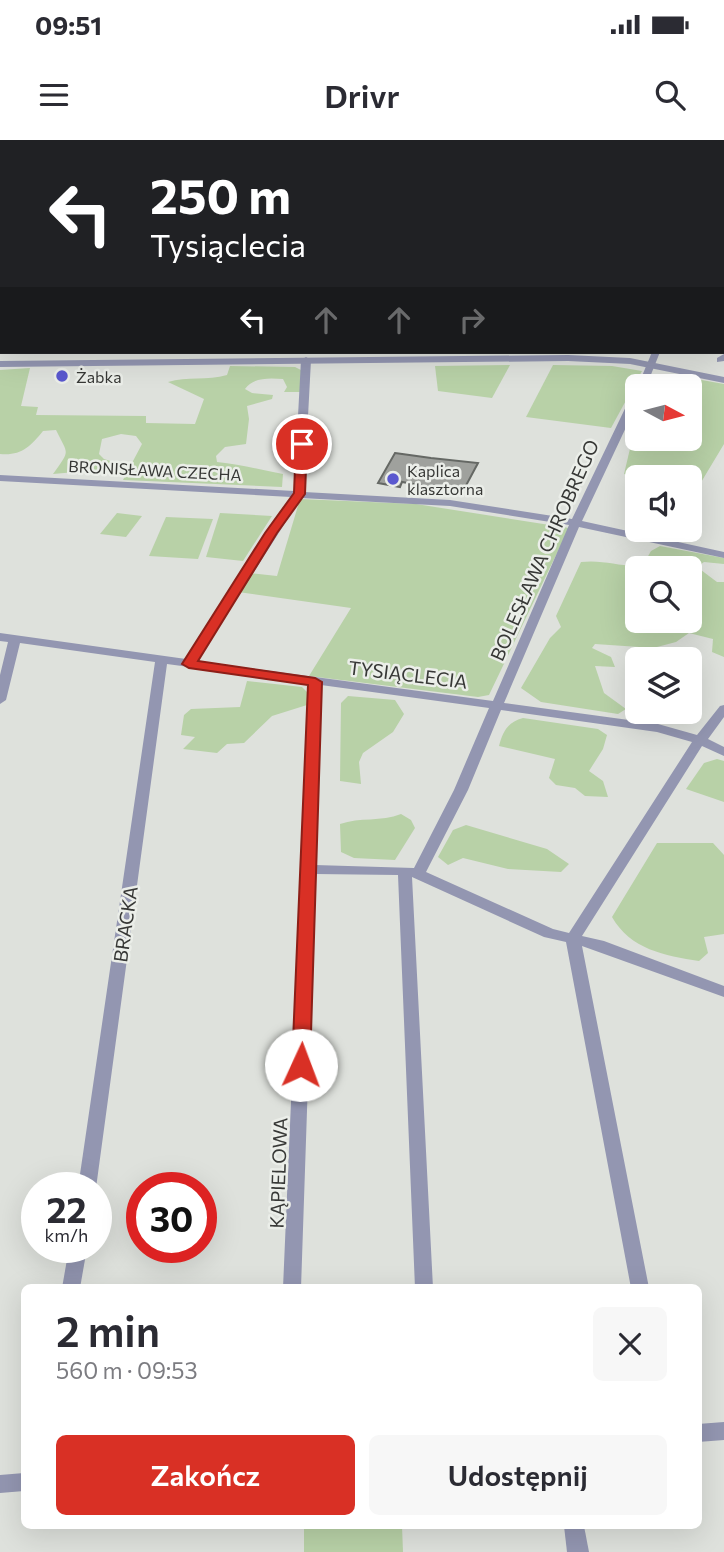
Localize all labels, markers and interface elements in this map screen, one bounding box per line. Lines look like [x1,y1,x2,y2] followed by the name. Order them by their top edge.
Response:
[35,9,102,40] text: 09:51
[324,75,400,115] text: Drivr
[35,76,73,114] icon: menu
[651,76,689,114] icon: search
[150,164,291,224] text: 250 m
[35,168,126,259] icon: left
[150,224,306,264] text: Tysiąclecia
[234,301,272,339] icon: left
[307,301,345,339] icon: ahead
[380,301,418,339] icon: ahead
[453,301,491,339] icon: right
[76,367,122,386] place label: Żabka
[54,368,70,384] marker: Żabka
[625,374,702,452] north arrow
[625,374,702,724] map controls
[272,414,332,474] pin
[283,425,321,463] icon: arrive
[485,436,603,664] street label: BOLESŁAWA CHROBREGO
[68,456,242,484] street label: BRONISŁAWA CZECHA
[407,461,483,498] place label: Kaplica klasztorna
[625,465,702,542] button: sound
[385,471,401,487] marker: Kaplica klasztorna
[625,556,702,633] button: search
[625,647,702,724] button: layers
[347,655,469,693] street label: TYSIĄCLECIA
[108,885,142,963] street label: BRACKA
[264,1028,338,1102] position arrow
[265,1117,291,1229] street label: KĄPIELOWA
[126,1172,217,1263] speed limit sign: 30
[47,1187,86,1230] text: 22
[45,1224,88,1246] text: km/h
[56,1304,160,1356] text: 2 min
[593,1307,667,1381] button: close
[56,1356,198,1384] text: 560 m · 09:53
[56,1435,355,1515] button: Zakończ
[369,1435,667,1515] button: Udostępnij

